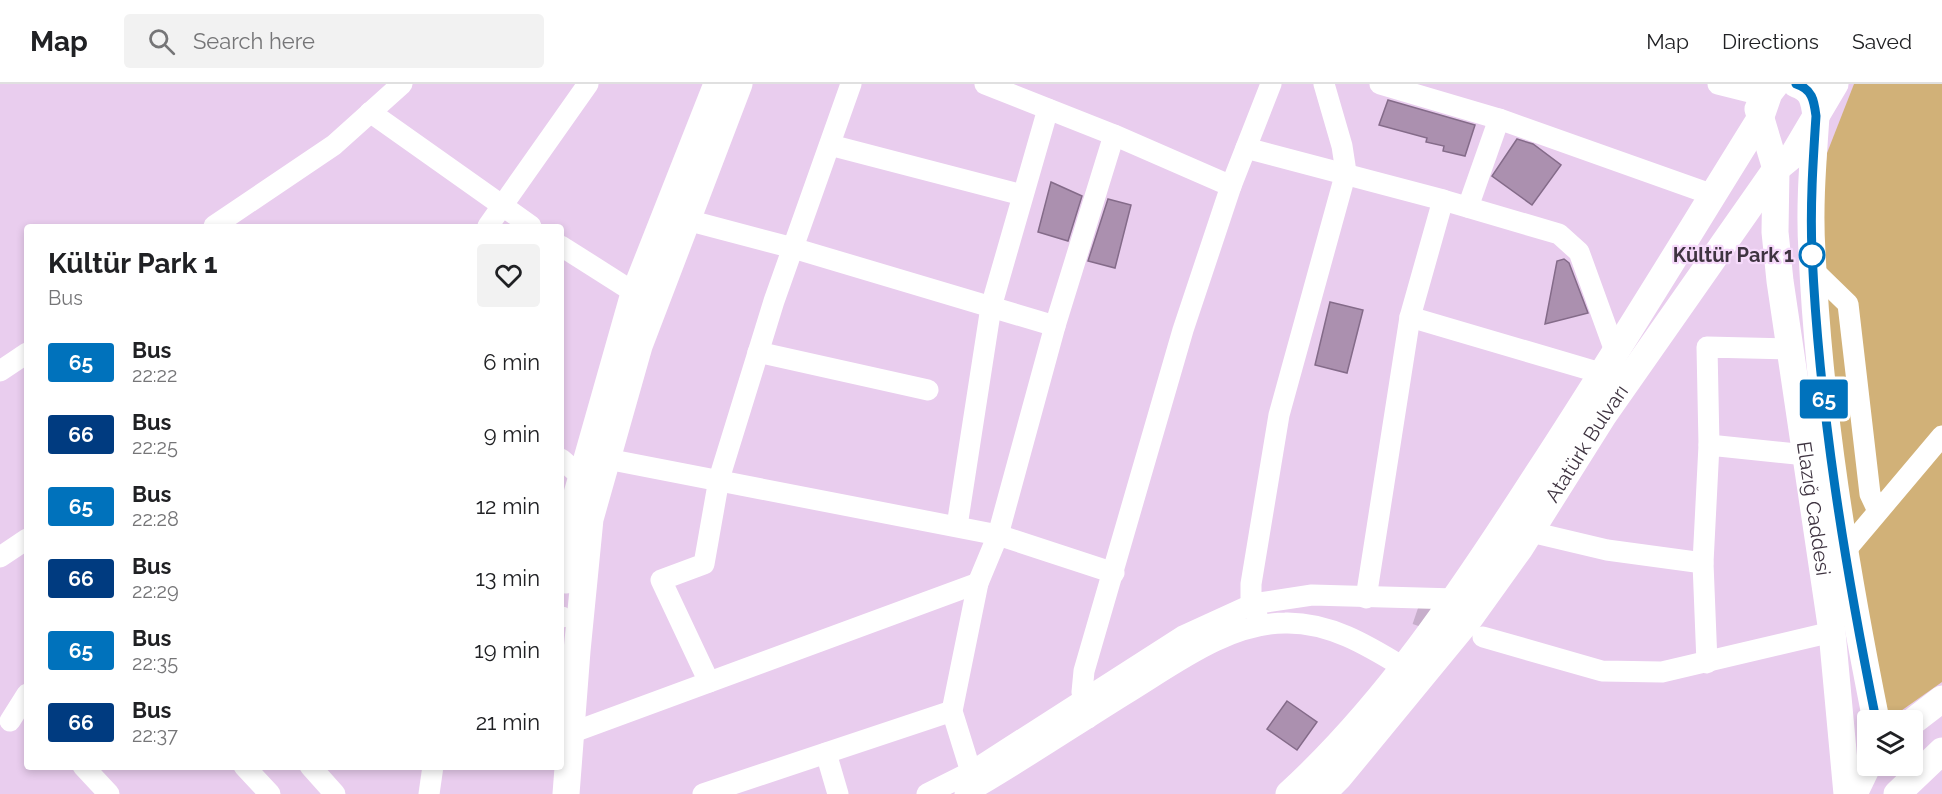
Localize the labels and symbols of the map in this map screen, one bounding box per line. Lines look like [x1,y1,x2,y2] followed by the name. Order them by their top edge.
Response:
[1799,242,1825,268] marker: Kültür Park 1
[1673,243,1794,267] place label: Kültür Park 1
[1540,380,1633,507] street label: Atatürk Bulvarı
[1797,380,1851,418] line badge: 65
[1792,440,1836,577] street label: Elazığ Caddesi

